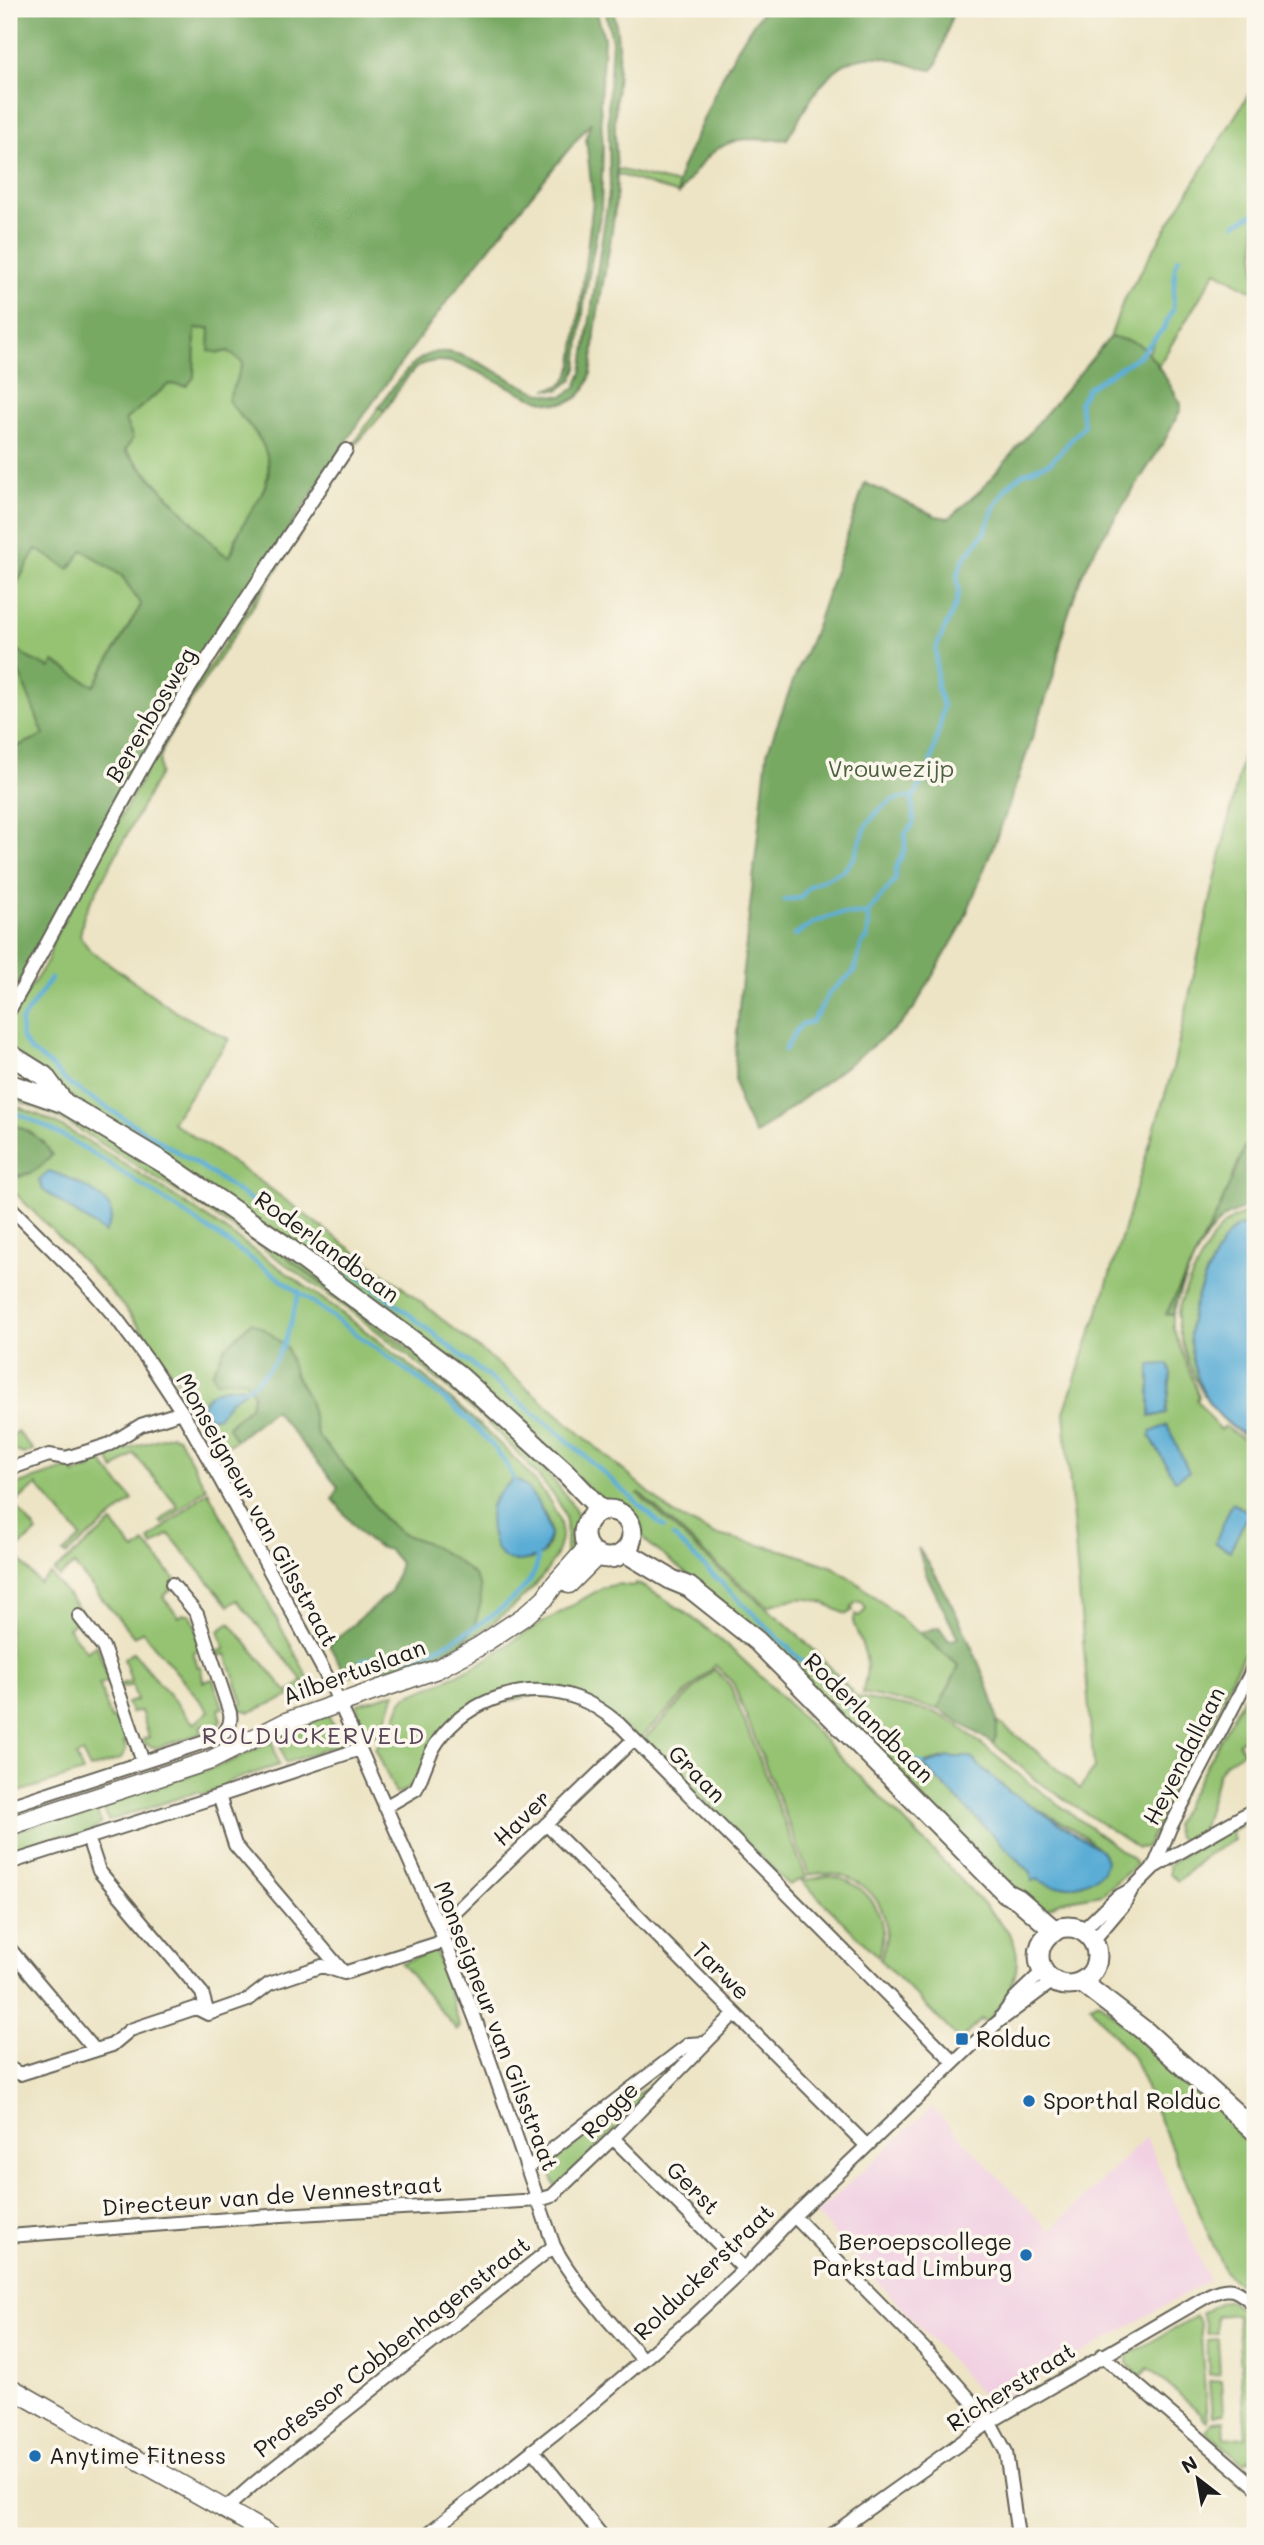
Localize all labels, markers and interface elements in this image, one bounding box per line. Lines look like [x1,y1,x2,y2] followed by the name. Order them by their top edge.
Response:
[98,642,202,787] street label: Berenbosweg
[828,753,954,783] park label: Vrouwezijp
[249,1183,406,1309] street label: Roderlandbaan
[170,1367,346,1652] street label: Monseigneur van Gilsstraat
[278,1631,429,1711] street label: Ailbertuslaan
[798,1646,941,1789] street label: Roderlandbaan
[1135,1681,1231,1830] street label: Heyendallaan
[202,1719,426,1750] district label: ROLDUCKERVELD
[662,1738,733,1809] street label: Graan
[486,1783,556,1852] street label: Haver
[428,1876,566,2175] street label: Monseigneur van Gilsstraat
[686,1935,757,2006] street label: Tarwe
[976,2023,1051,2053] place label: Rolduc
[954,2031,970,2047] marker: Rolduc
[574,2074,644,2144] street label: Rogge
[1043,2085,1221,2115] place label: Sporthal Rolduc
[1021,2093,1037,2109] marker: Sporthal Rolduc
[660,2154,727,2221] street label: Gerst
[101,2168,443,2222] street label: Directeur van de Vennestraat
[627,2196,780,2346] street label: Rolduckerstraat
[813,2226,1012,2282] place label: Beroepscollege Parkstad Limburg
[247,2229,536,2464] street label: Professor Cobbenhagenstraat
[1018,2247,1034,2263] marker: Beroepscollege Parkstad Limburg
[941,2335,1080,2437] street label: Richerstraat
[49,2440,226,2470] place label: Anytime Fitness
[1162,2444,1232,2514] north arrow
[27,2448,43,2464] marker: Anytime Fitness
[1176,2450,1202,2478] text: N

